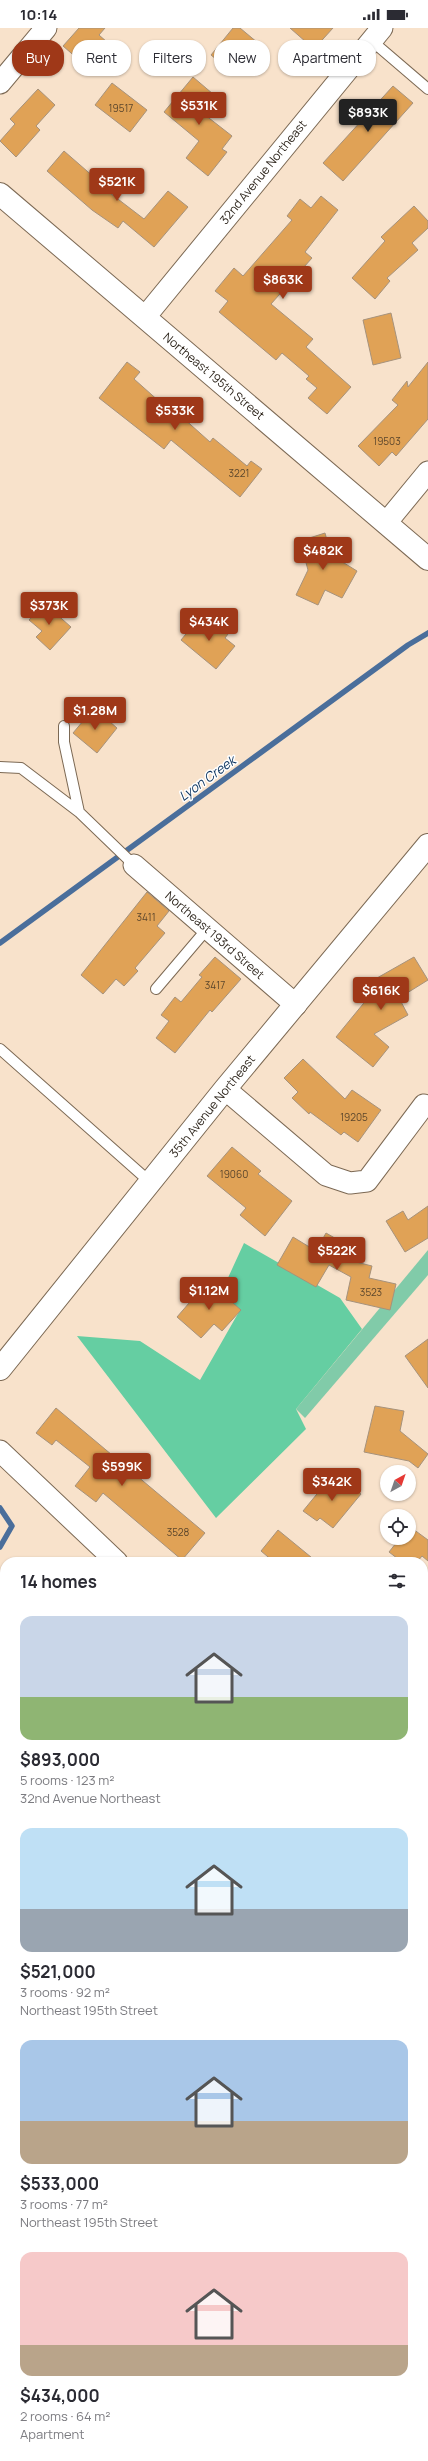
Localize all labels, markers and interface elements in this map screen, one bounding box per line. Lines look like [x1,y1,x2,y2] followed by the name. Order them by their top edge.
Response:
[20,4,57,25] text: 10:14
[12,40,64,76] chip: Buy
[72,40,131,76] chip: Rent
[139,40,206,76] chip: Filters
[214,40,270,76] chip: New
[278,40,376,76] chip: Apartment
[171,92,227,126] pin: $531K
[180,96,218,114] text: $531K
[340,99,396,133] pin: $893K
[109,101,133,115] house number: 19517
[348,103,388,121] text: $893K
[216,116,311,228] street label: 32nd Avenue Northeast
[89,168,145,202] pin: $521K
[98,172,136,190] text: $521K
[255,266,311,300] pin: $863K
[263,270,303,288] text: $863K
[160,329,268,424] street label: Northeast 195th Street
[147,397,203,431] pin: $533K
[155,401,195,419] text: $533K
[373,434,401,448] house number: 19503
[229,466,249,480] house number: 3221
[295,537,351,571] pin: $482K
[303,541,343,559] text: $482K
[21,592,77,626] pin: $373K
[30,596,68,614] text: $373K
[181,608,237,642] pin: $434K
[189,612,229,630] text: $434K
[62,697,128,731] pin: $1.28M
[73,701,117,719] text: $1.28M
[175,750,241,805] water label: Lyon Creek
[162,887,268,983] street label: Northeast 193rd Street
[136,910,156,924] house number: 3411
[353,977,409,1011] pin: $616K
[205,978,225,992] house number: 3417
[362,981,400,999] text: $616K
[165,1051,259,1161] street label: 35th Avenue Northeast
[340,1110,368,1124] house number: 19205
[220,1167,248,1181] house number: 19060
[309,1237,365,1271] pin: $522K
[317,1241,357,1259] text: $522K
[176,1277,242,1311] pin: $1.12M
[189,1281,229,1299] text: $1.12M
[360,1285,382,1299] house number: 3523
[94,1453,150,1487] pin: $599K
[102,1457,142,1475] text: $599K
[380,1465,416,1501] north arrow
[380,1465,416,1545] map controls
[304,1468,360,1502] pin: $342K
[312,1472,352,1490] text: $342K
[380,1509,416,1545] button: locate
[167,1525,189,1539] house number: 3528
[20,1570,97,1593] text: 14 homes
[386,1570,408,1592] icon: filters
[178,1642,250,1714] icon: home
[20,1748,100,1771] text: $893,000
[20,1771,115,1789] text: 5 rooms · 123 m²
[20,1789,161,1807] text: 32nd Avenue Northeast
[178,1854,250,1926] icon: home
[20,1960,96,1983] text: $521,000
[20,1983,110,2001] text: 3 rooms · 92 m²
[20,2001,158,2019] text: Northeast 195th Street
[178,2066,250,2138] icon: home
[20,2172,99,2195] text: $533,000
[20,2195,108,2213] text: 3 rooms · 77 m²
[20,2213,158,2231] text: Northeast 195th Street
[178,2278,250,2350] icon: home
[20,2384,100,2407] text: $434,000
[20,2407,111,2425] text: 2 rooms · 64 m²
[20,2425,84,2443] text: Apartment

